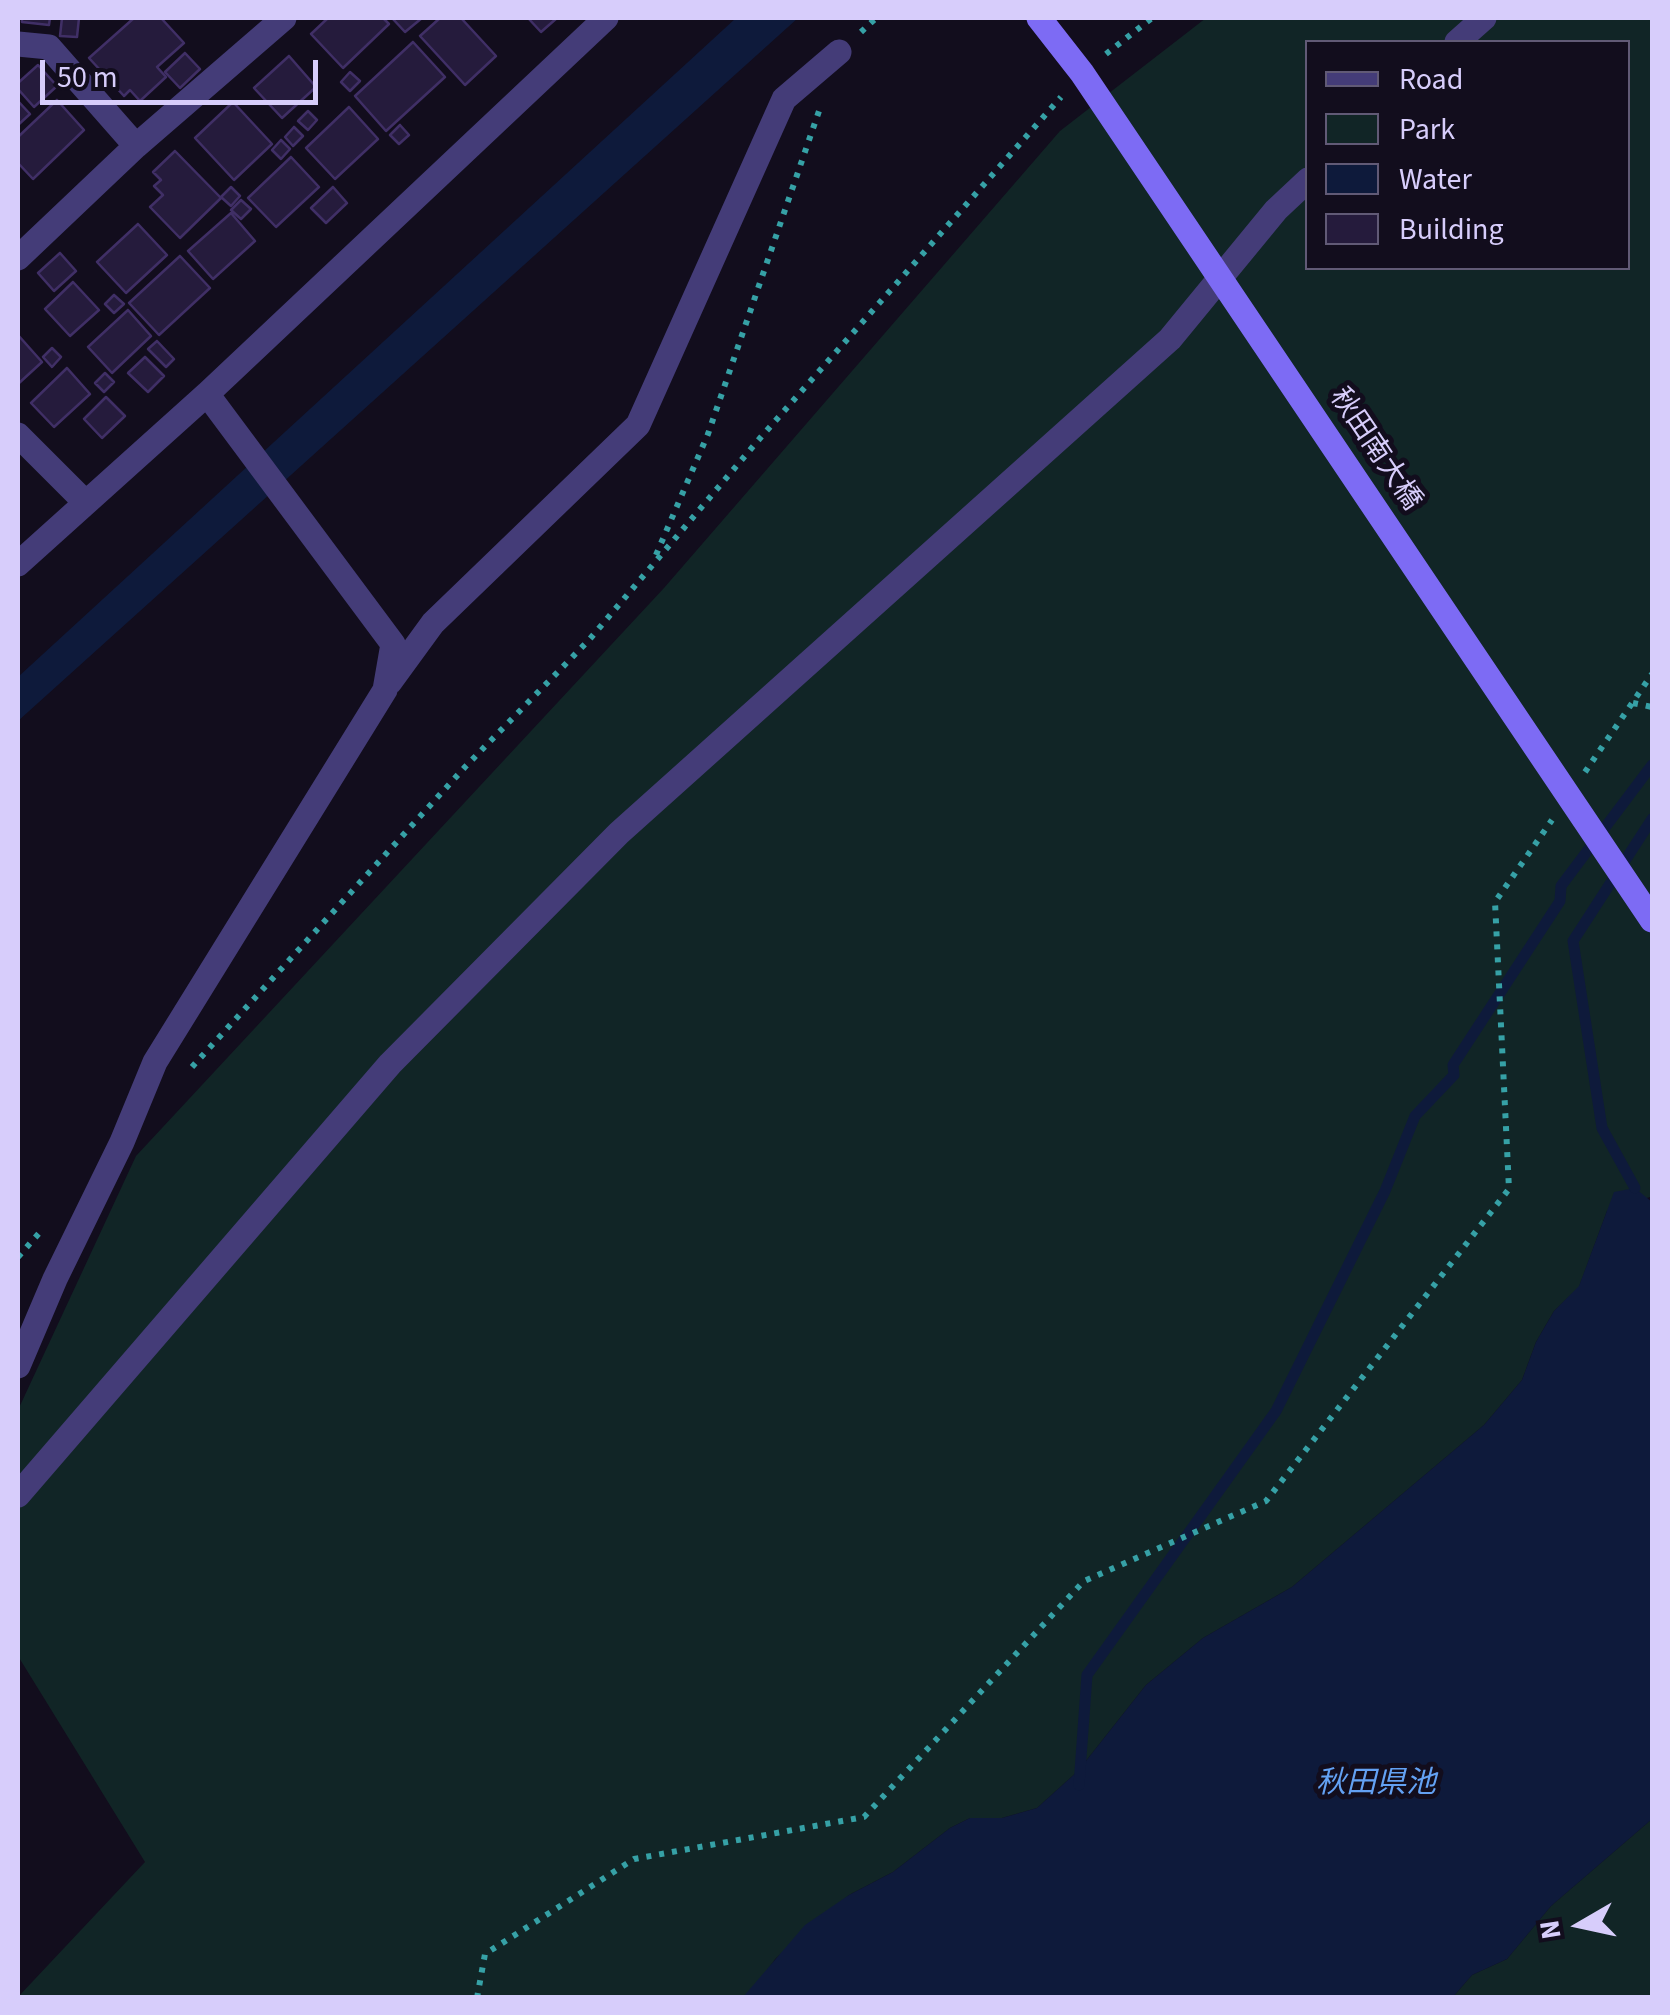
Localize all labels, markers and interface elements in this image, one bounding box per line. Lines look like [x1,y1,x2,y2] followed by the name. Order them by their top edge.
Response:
[45,40,322,102] scale bar
[1305,40,1630,270] legend
[57,56,118,99] text: 50 m
[1399,58,1463,101] text: Road
[1399,108,1455,151] text: Park
[1399,158,1472,201] text: Water
[1399,208,1504,251] text: Building
[1321,383,1427,517] street label: 秋田南大橋
[1316,1767,1436,1803] water label: 秋田県池
[1530,1875,1630,1975] north arrow
[1529,1917,1572,1942] text: N

